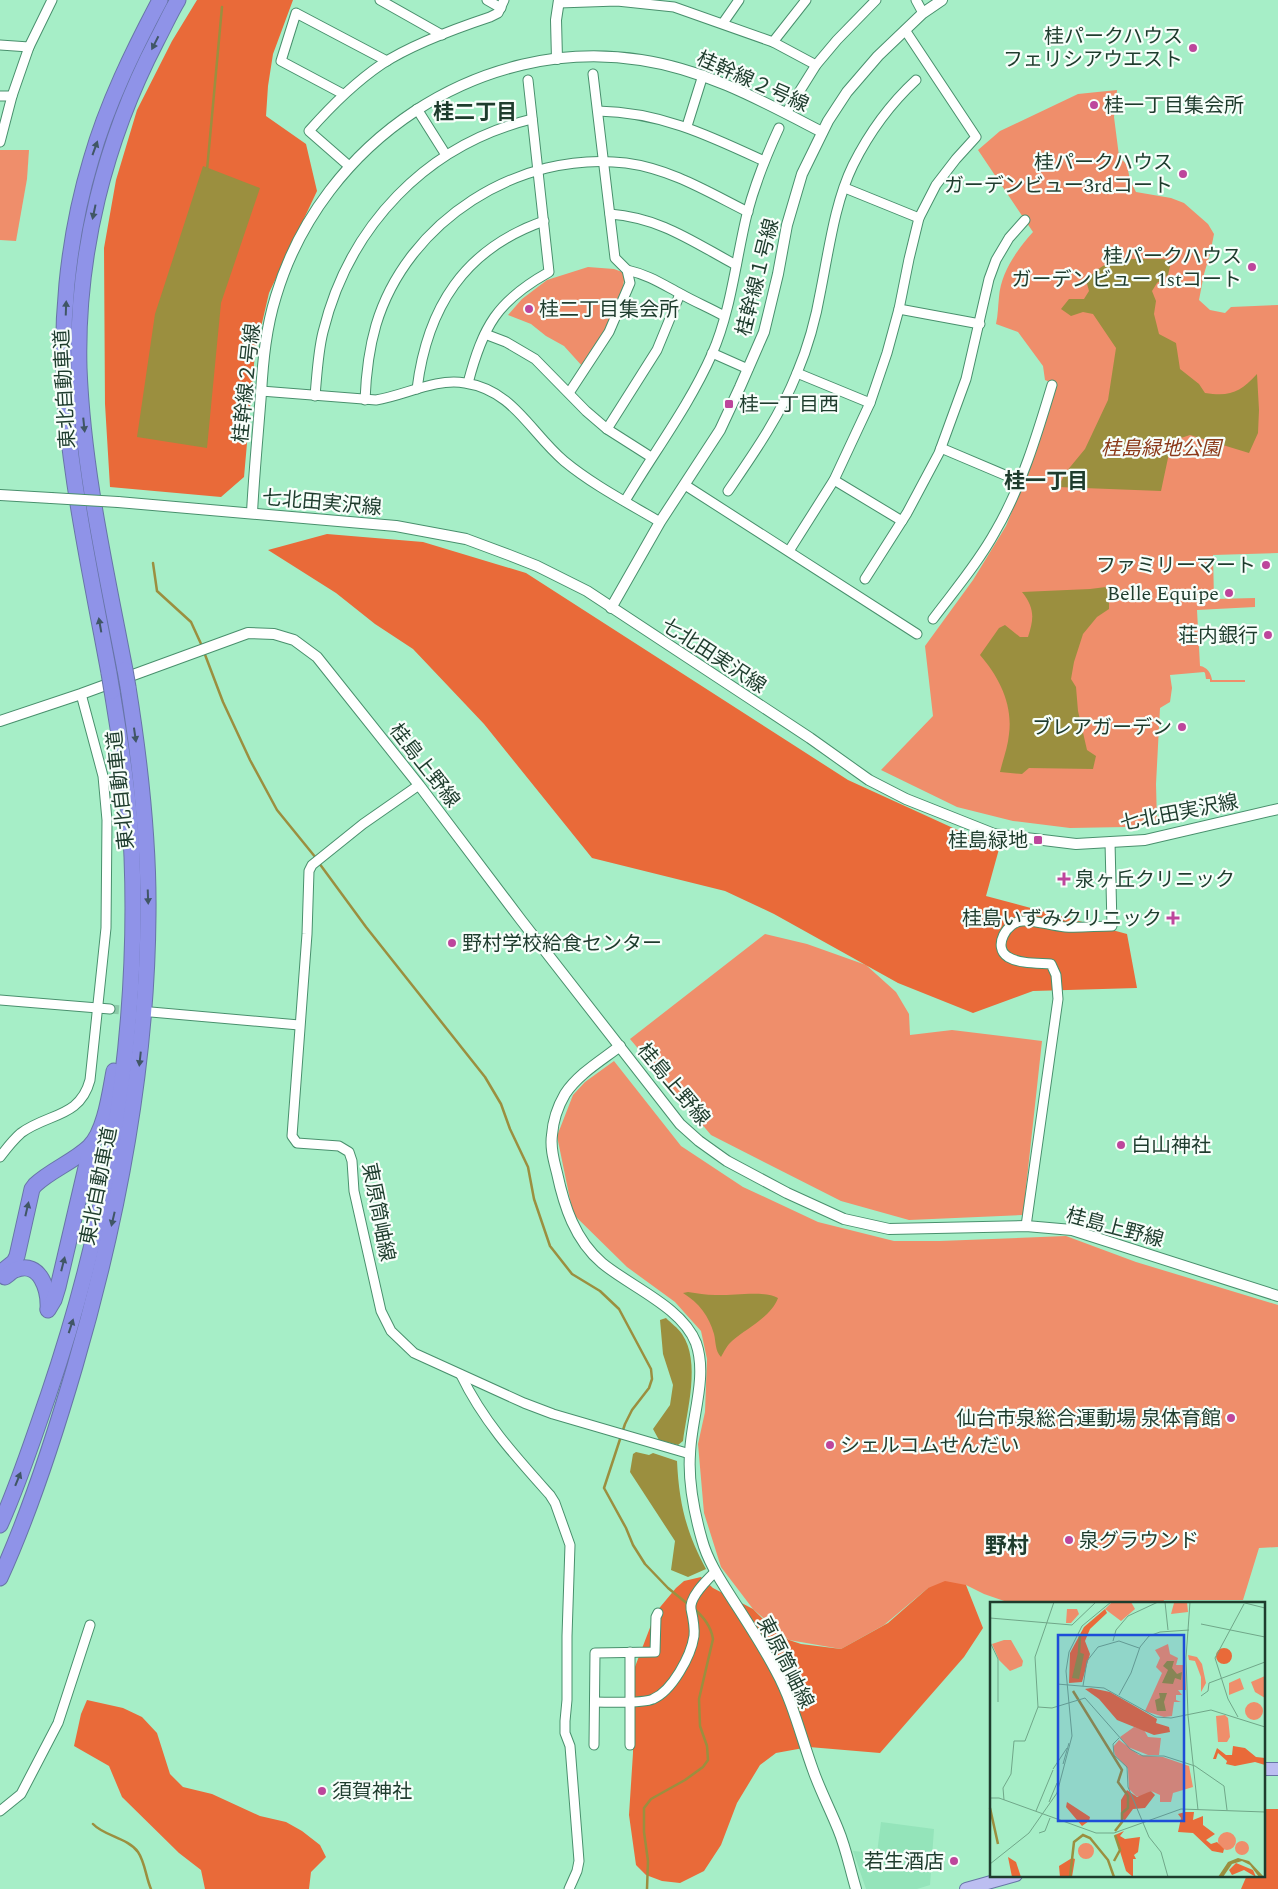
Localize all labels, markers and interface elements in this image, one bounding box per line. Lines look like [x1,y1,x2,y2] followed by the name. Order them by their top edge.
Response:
[1003,22,1183,75] place label: 桂パークハウス フェリシアウエスト
[151,36,159,50] one-way arrow
[1187,42,1199,54] marker: 桂パークハウス フェリシアウエスト
[692,44,814,120] street label: 桂幹線２号線
[1104,91,1244,121] place label: 桂一丁目集会所
[433,97,517,129] district label: 桂二丁目
[1088,99,1100,111] marker: 桂一丁目集会所
[92,141,99,156] one-way arrow
[944,148,1173,201] place label: 桂パークハウス ガーデンビュー3rdコート
[1177,168,1189,180] marker: 桂パークハウス ガーデンビュー3rdコート
[90,204,98,220] one-way arrow
[729,215,787,339] street label: 桂幹線１号線
[1011,242,1242,295] place label: 桂パークハウス ガーデンビュー 1stコート
[1246,261,1258,273] marker: 桂パークハウス ガーデンビュー 1stコート
[539,295,679,325] place label: 桂二丁目集会所
[62,300,70,316] one-way arrow
[523,303,535,315] marker: 桂二丁目集会所
[226,322,268,444] street label: 桂幹線２号線
[47,328,83,450] street label: 東北自動車道
[739,390,839,420] place label: 桂一丁目西
[723,398,735,410] marker: 桂一丁目西
[80,418,88,434] one-way arrow
[1101,434,1224,464] park label: 桂島緑地公園
[1004,466,1088,498] district label: 桂一丁目
[261,483,383,523] street label: 七北田実沢線
[1096,551,1256,581] place label: ファミリーマート
[1260,559,1272,571] marker: ファミリーマート
[1107,579,1219,609] place label: Belle Equipe
[1223,587,1235,599] marker: Belle Equipe
[655,611,772,701] street label: 七北田実沢線
[95,617,103,633] one-way arrow
[1178,621,1258,651] place label: 荘内銀行
[1262,629,1274,641] marker: 荘内銀行
[1032,713,1172,743] place label: ブレアガーデン
[382,717,467,814] street label: 桂島上野線
[1176,721,1188,733] marker: ブレアガーデン
[131,727,139,743] one-way arrow
[100,729,142,851] street label: 東北自動車道
[1117,787,1241,839] street label: 七北田実沢線
[948,826,1028,856] place label: 桂島緑地
[1032,834,1044,846] marker: 桂島緑地
[1075,865,1235,895] place label: 泉ヶ丘クリニック
[1057,872,1071,886] marker: 泉ヶ丘クリニック
[144,889,152,905] one-way arrow
[962,904,1162,934] place label: 桂島いずみクリニック
[1166,911,1180,925] marker: 桂島いずみクリニック
[462,929,662,959] place label: 野村学校給食センター
[446,937,458,949] marker: 野村学校給食センター
[630,1037,717,1133] street label: 桂島上野線
[136,1051,144,1067] one-way arrow
[73,1124,125,1248] street label: 東北自動車道
[1131,1131,1211,1161] place label: 白山神社
[1115,1139,1127,1151] marker: 白山神社
[354,1160,402,1264] street label: 東原筒岫線
[24,1200,32,1216] one-way arrow
[1063,1201,1167,1255] street label: 桂島上野線
[109,1212,117,1227] one-way arrow
[60,1256,68,1271] one-way arrow
[68,1318,75,1333] one-way arrow
[956,1404,1221,1434] place label: 仙台市泉総合運動場 泉体育館
[1225,1412,1237,1424] marker: 仙台市泉総合運動場 泉体育館
[840,1431,1020,1461] place label: シェルコムせんだい
[824,1439,836,1451] marker: シェルコムせんだい
[15,1472,23,1487] one-way arrow
[1079,1526,1199,1556] place label: 泉グラウンド
[985,1530,1029,1563] district label: 野村
[1063,1534,1075,1546] marker: 泉グラウンド
[990,1602,1266,1876] inset map
[749,1611,821,1714] street label: 東原筒岫線
[332,1777,412,1807] place label: 須賀神社
[316,1785,328,1797] marker: 須賀神社
[864,1847,944,1877] place label: 若生酒店
[948,1855,960,1867] marker: 若生酒店

